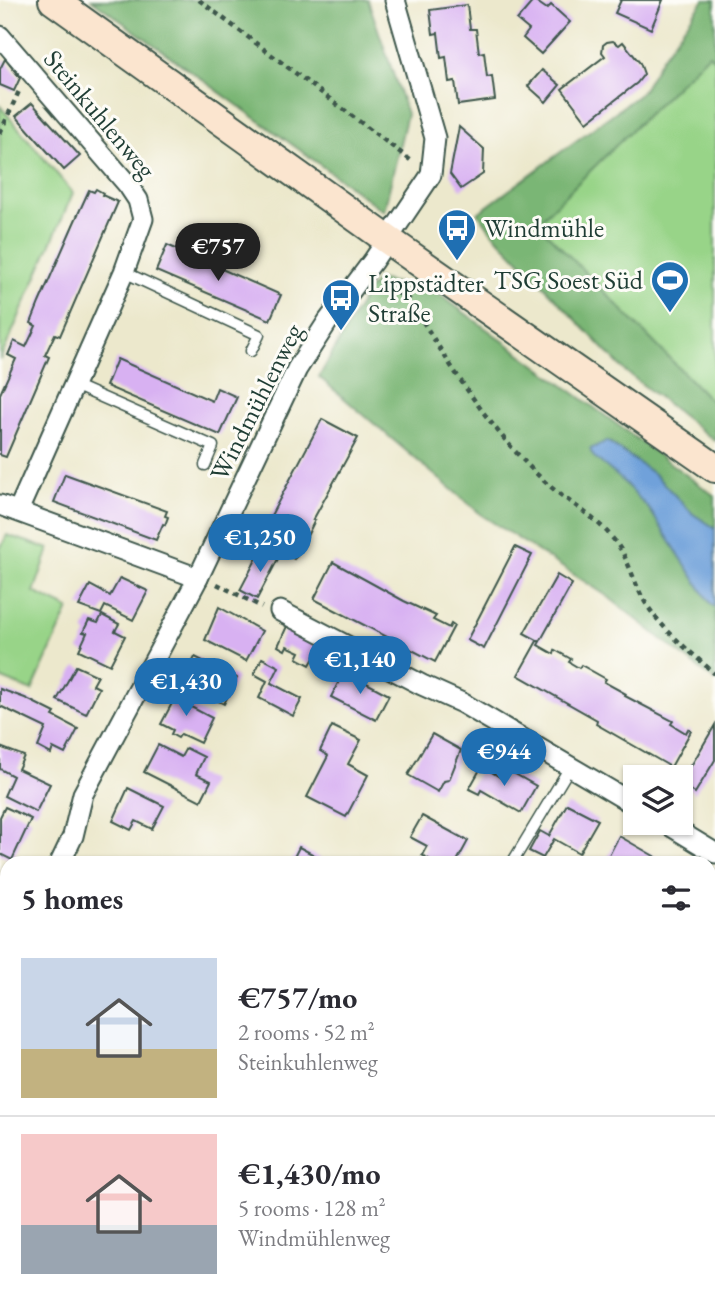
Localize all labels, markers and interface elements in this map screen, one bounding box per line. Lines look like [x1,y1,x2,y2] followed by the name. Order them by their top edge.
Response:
[36,43,164,186] street label: Steinkuhlenweg
[436,207,478,262] bus stop icon: Windmühle
[484,211,604,245] place label: Windmühle
[177,224,259,283] pin: €757
[191,231,245,261] text: €757
[649,259,691,314] sports icon: TSG Soest Süd
[494,263,644,297] place label: TSG Soest Süd
[368,266,484,330] place label: Lippstädter Straße
[320,277,362,332] bus stop icon: Lippstädter Straße
[202,317,310,486] street label: Windmühlenweg
[203,514,317,574] pin: €1,250
[224,522,296,552] text: €1,250
[303,636,417,696] pin: €1,140
[324,644,396,674] text: €1,140
[129,658,243,718] pin: €1,430
[150,666,222,696] text: €1,430
[463,728,545,788] pin: €944
[477,736,531,766] text: €944
[623,765,693,835] map controls
[623,765,693,835] button: layers
[21,879,123,918] text: 5 homes
[657,879,695,917] icon: filters
[238,978,357,1017] text: €757/mo
[77,986,161,1070] icon: home
[238,1017,375,1047] text: 2 rooms · 52 m²
[238,1047,378,1077] text: Steinkuhlenweg
[238,1154,381,1193] text: €1,430/mo
[77,1162,161,1246] icon: home
[238,1193,386,1223] text: 5 rooms · 128 m²
[238,1223,390,1253] text: Windmühlenweg

